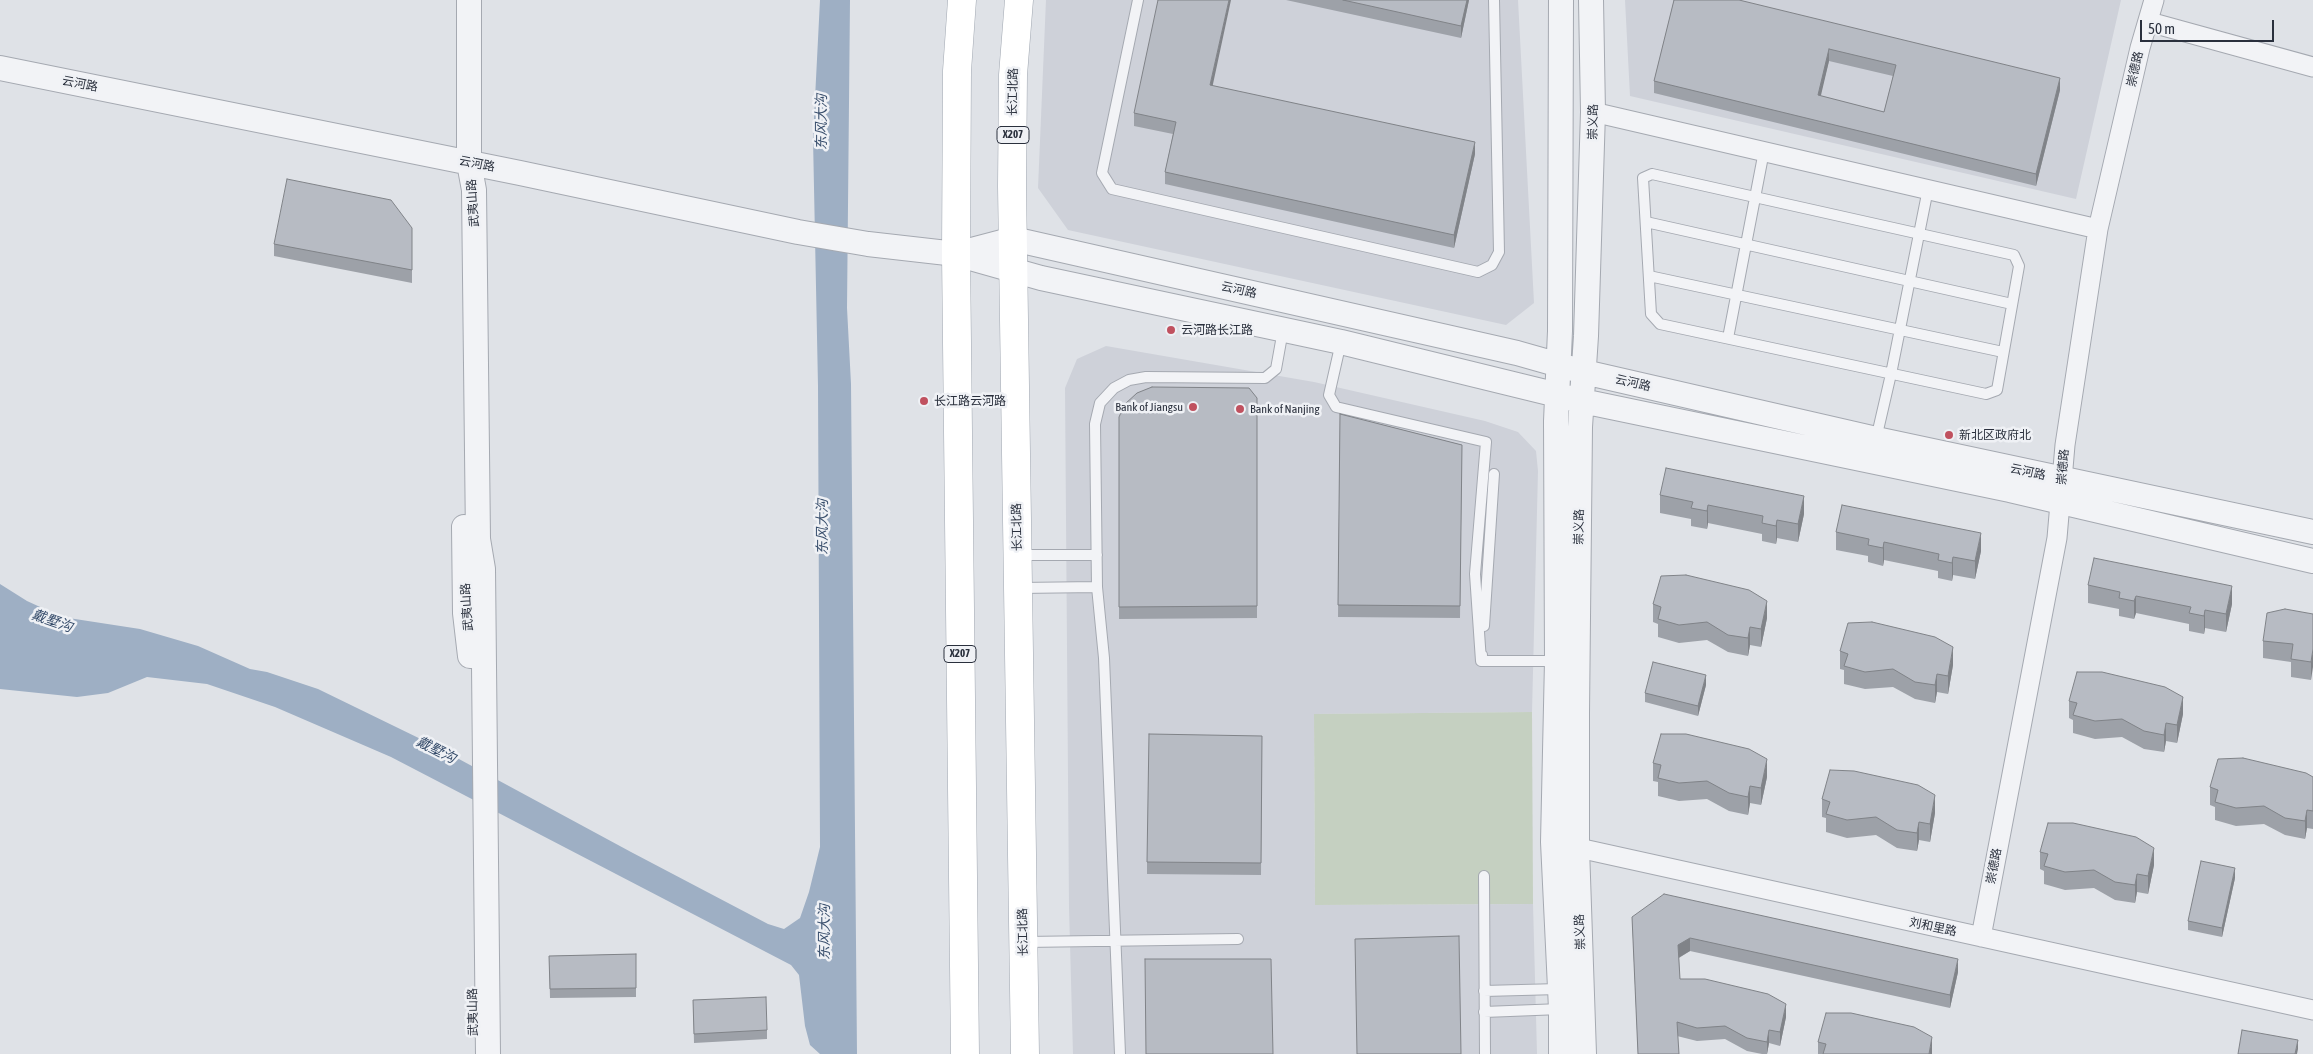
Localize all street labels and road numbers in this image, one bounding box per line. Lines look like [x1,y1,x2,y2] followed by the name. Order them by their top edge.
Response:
[2124,50,2146,88] street label: 崇德路
[1005,68,1021,116] street label: 长江北路
[61,73,99,95] street label: 云河路
[1585,104,1601,140] street label: 崇义路
[997,126,1029,144] road number: X207
[458,153,496,175] street label: 云河路
[464,179,482,227] street label: 武夷山路
[1220,279,1258,301] street label: 云河路
[1614,372,1652,394] street label: 云河路
[2054,448,2072,486] street label: 崇德路
[2009,461,2047,483] street label: 云河路
[1009,503,1025,551] street label: 长江北路
[1571,509,1587,545] street label: 崇义路
[458,583,476,631] street label: 武夷山路
[944,646,976,662] road number: X207
[1983,847,2005,885] street label: 崇德路
[1015,908,1031,956] street label: 长江北路
[1572,914,1588,950] street label: 崇义路
[1908,915,1958,939] street label: 刘和里路
[465,988,481,1036] street label: 武夷山路

